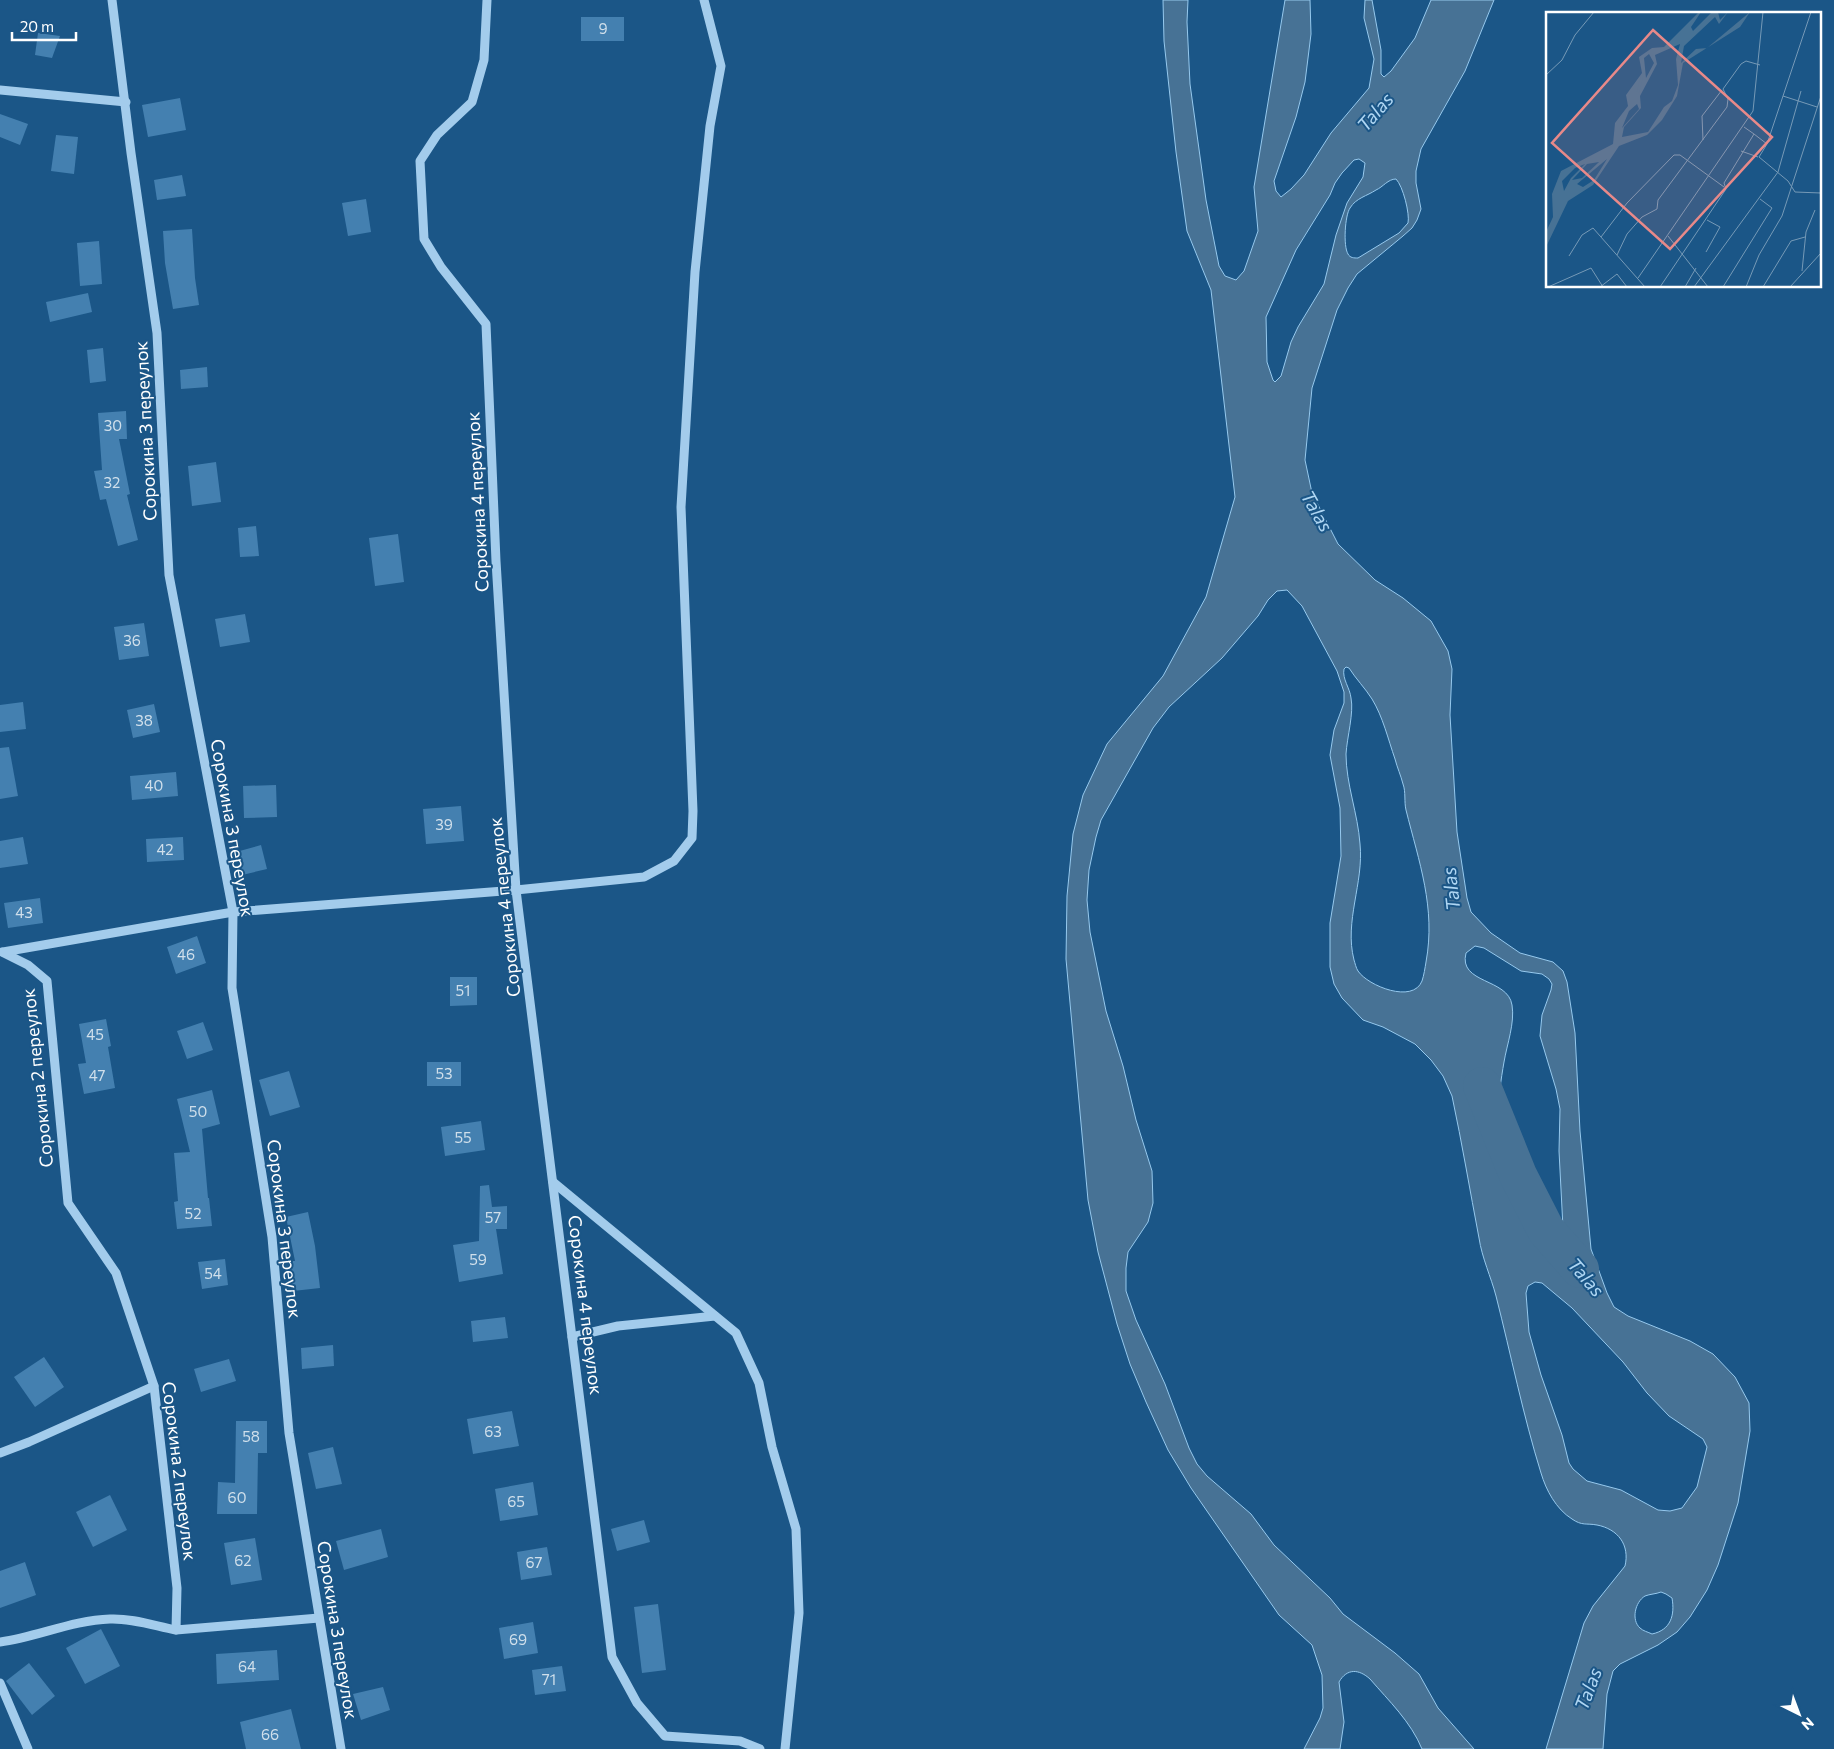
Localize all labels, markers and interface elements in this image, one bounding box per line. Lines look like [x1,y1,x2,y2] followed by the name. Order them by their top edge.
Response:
[12,10,76,42] scale bar
[1546,12,1822,288] inset map
[20,17,54,35] text: 20 m
[598,19,608,37] house number: 9
[1352,87,1398,136] water label: Talas
[129,340,161,522] street label: Сорокина 3 переулок
[461,411,493,593] street label: Сорокина 4 переулок
[104,416,122,434] house number: 30
[104,473,120,491] house number: 32
[1297,486,1339,536] water label: Talas
[123,631,141,649] house number: 36
[135,711,153,729] house number: 38
[207,737,260,919] street label: Сорокина 3 переулок
[145,776,163,794] house number: 40
[435,815,453,833] house number: 39
[484,816,524,998] street label: Сорокина 4 переулок
[156,840,174,858] house number: 42
[1437,866,1464,912] water label: Talas
[15,903,33,921] house number: 43
[177,945,195,963] house number: 46
[455,981,471,999] house number: 51
[17,987,57,1169] street label: Сорокина 2 переулок
[86,1025,104,1043] house number: 45
[435,1064,453,1082] house number: 53
[89,1066,105,1084] house number: 47
[189,1102,207,1120] house number: 50
[454,1128,472,1146] house number: 55
[263,1138,307,1320] street label: Сорокина 3 переулок
[185,1204,201,1222] house number: 52
[485,1208,501,1226] house number: 57
[564,1214,608,1396] street label: Сорокина 4 переулок
[469,1250,487,1268] house number: 59
[1563,1253,1610,1301] water label: Talas
[204,1264,222,1282] house number: 54
[158,1380,202,1562] street label: Сорокина 2 переулок
[484,1422,502,1440] house number: 63
[242,1427,260,1445] house number: 58
[228,1488,246,1506] house number: 60
[507,1492,525,1510] house number: 65
[313,1539,363,1721] street label: Сорокина 3 переулок
[234,1551,252,1569] house number: 62
[526,1553,543,1571] house number: 67
[509,1630,527,1648] house number: 69
[238,1657,256,1675] house number: 64
[1569,1664,1606,1713] water label: Talas
[542,1670,556,1688] house number: 71
[1774,1689,1824,1739] north arrow
[1798,1714,1818,1734] text: N
[261,1725,279,1743] house number: 66

